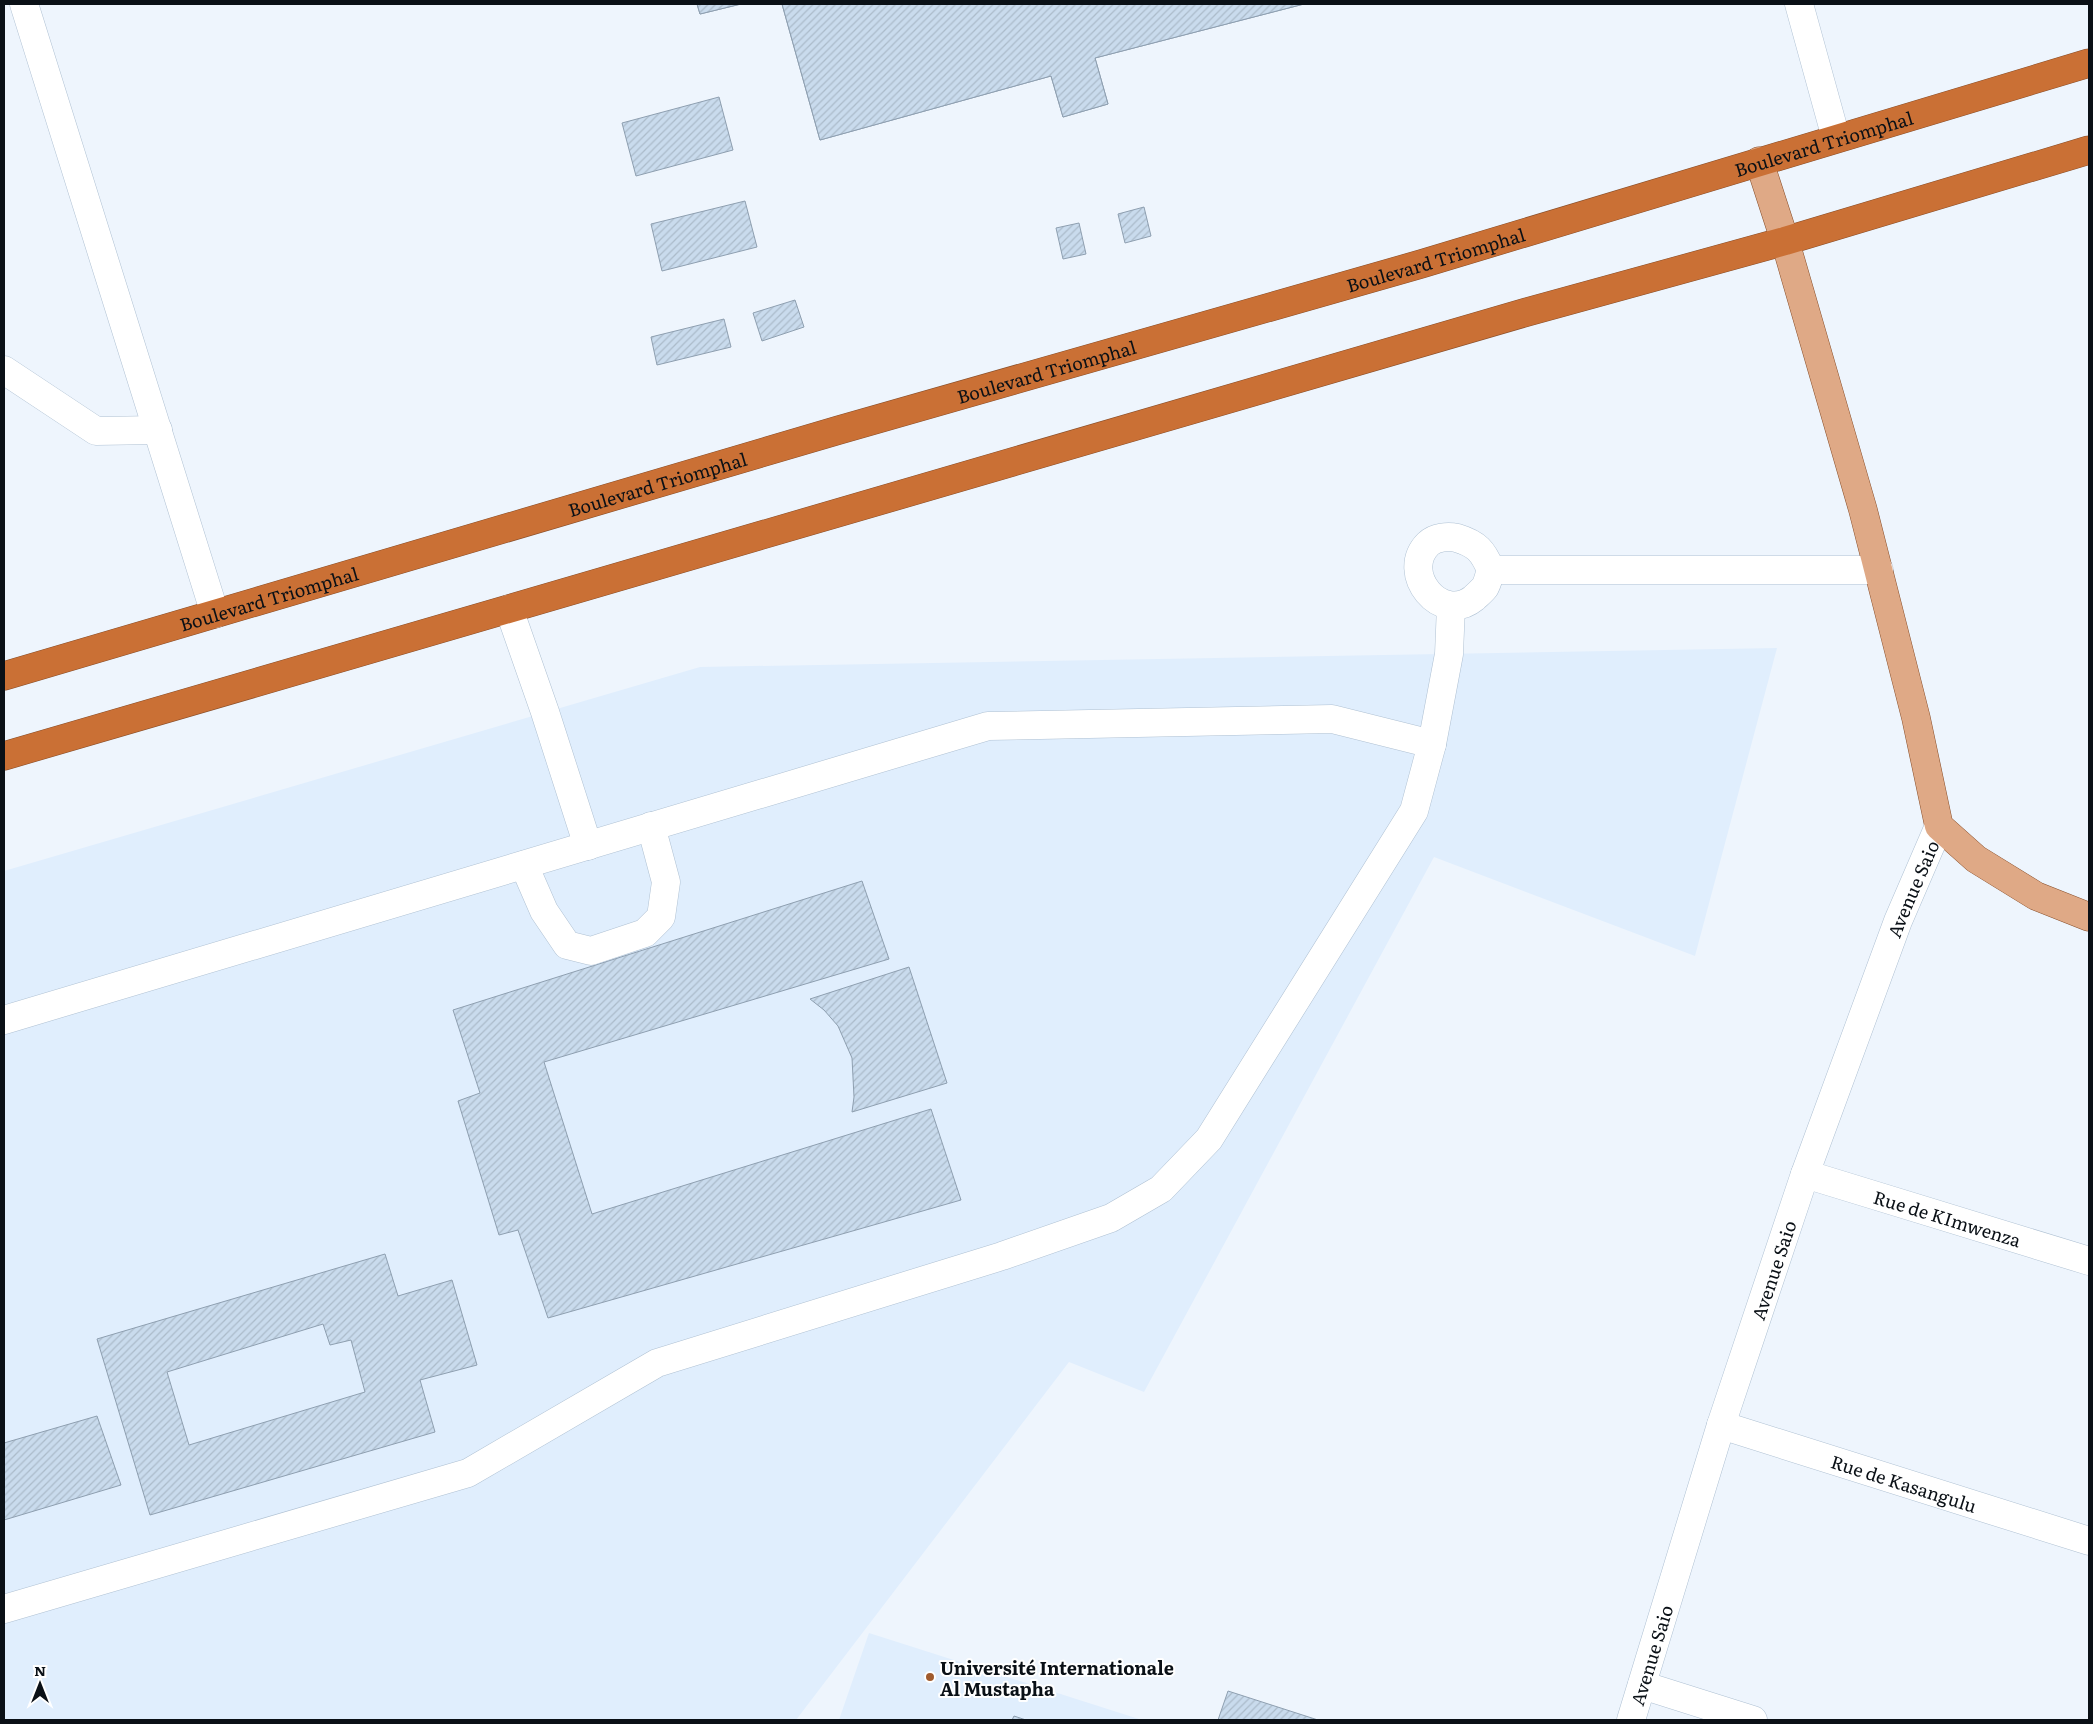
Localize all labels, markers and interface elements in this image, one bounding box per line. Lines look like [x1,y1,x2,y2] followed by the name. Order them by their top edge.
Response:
[1731,103,1916,182] street label: Boulevard Triomphal
[1343,220,1528,298] street label: Boulevard Triomphal
[954,333,1139,409] street label: Boulevard Triomphal
[565,444,750,523] street label: Boulevard Triomphal
[176,559,361,637] street label: Boulevard Triomphal
[1880,836,1945,941] street label: Avenue Saio
[1870,1182,2025,1253] street label: Rue de KImwenza
[1744,1216,1802,1323] street label: Avenue Saio
[1828,1447,1980,1518] street label: Rue de Kasangulu
[1623,1601,1679,1709] street label: Avenue Saio
[940,1654,1174,1702] place label: Université Internationale Al Mustapha
[15,1659,65,1709] north arrow
[34,1660,46,1680] text: N
[924,1671,936,1683] marker: Université Internationale Al Mustapha

